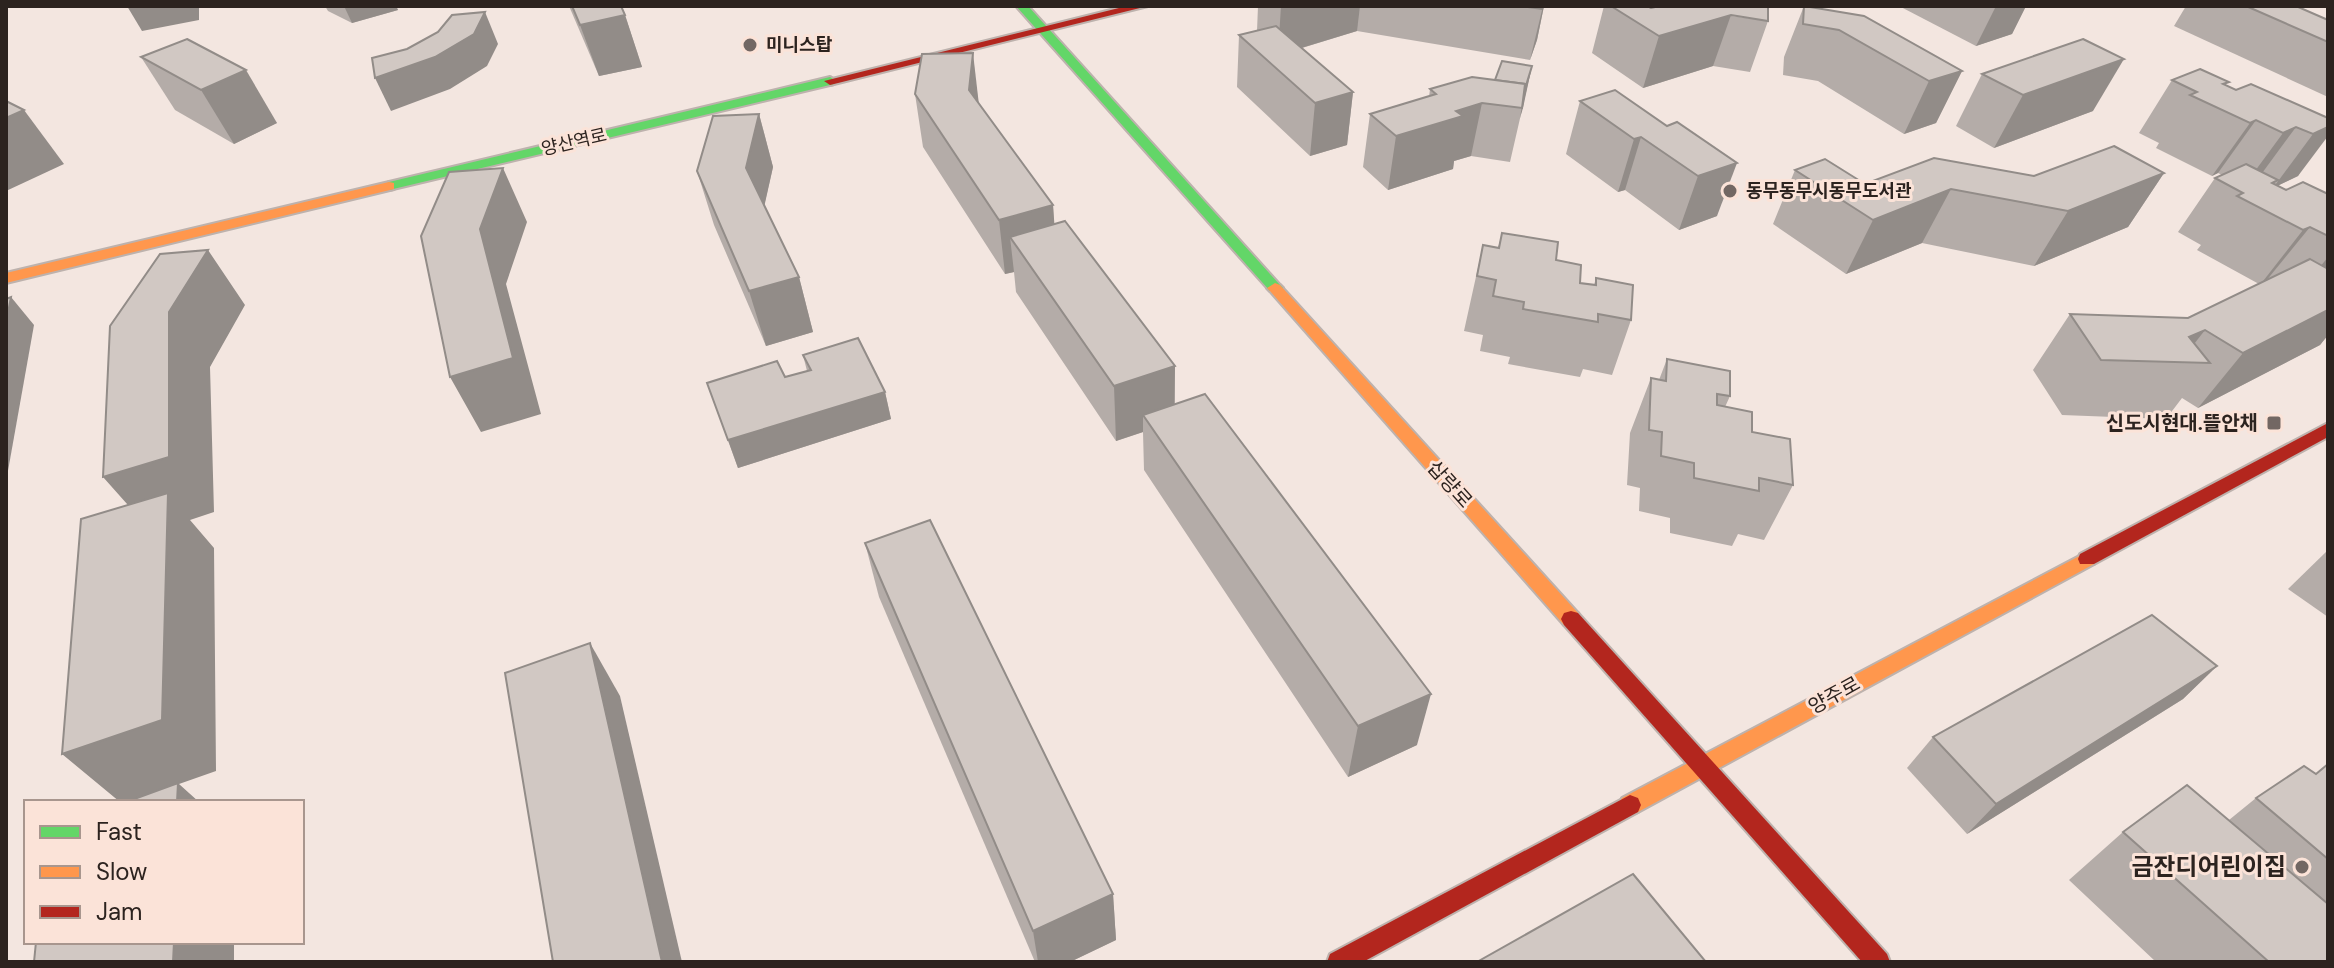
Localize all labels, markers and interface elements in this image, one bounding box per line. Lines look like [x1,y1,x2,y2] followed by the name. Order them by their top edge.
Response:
[766,33,833,57] place label: 미니스탑
[741,36,759,54] marker: 미니스탑
[539,123,609,161] street label: 양산역로
[1746,179,1912,203] place label: 동무동무시동무도서관
[1721,182,1739,200] marker: 동무동무시동무도서관
[2106,410,2258,436] place label: 신도시현대.뜰안채
[2265,414,2283,432] marker: 신도시현대.뜰안채
[1422,455,1478,513] street label: 삽량로
[1804,670,1864,720] street label: 양주로
[24,800,304,944] legend
[96,816,142,847] text: Fast
[2131,851,2286,882] place label: 금잔디어린이집
[96,856,147,887] text: Slow
[2293,858,2311,876] marker: 금잔디어린이집
[96,896,142,927] text: Jam

